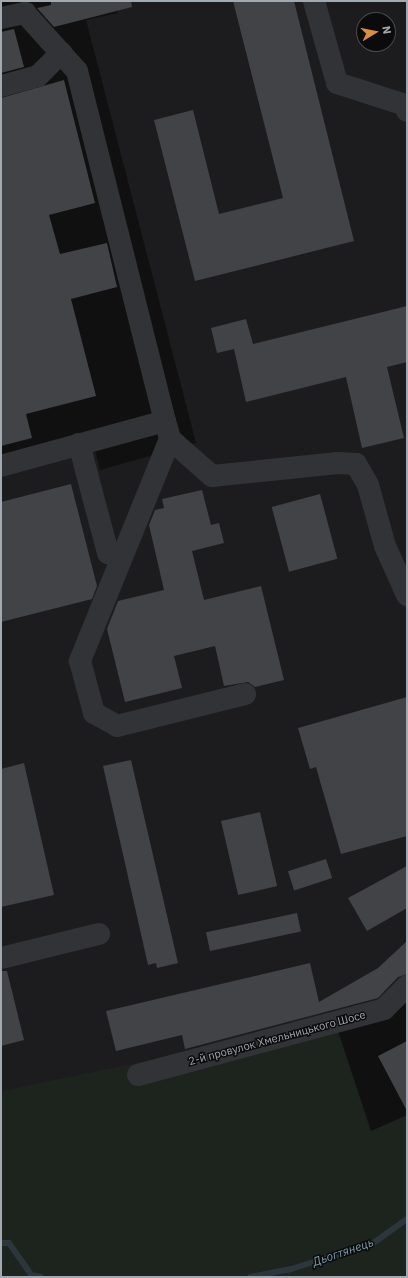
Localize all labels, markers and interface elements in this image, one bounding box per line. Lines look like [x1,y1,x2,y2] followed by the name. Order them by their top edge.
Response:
[356,12,396,52] north arrow
[379,25,394,35] text: N
[187,1008,367,1068] street label: 2-й провулок Хмельницького Шосе
[311,1235,375,1269] water label: Дьогтянець

